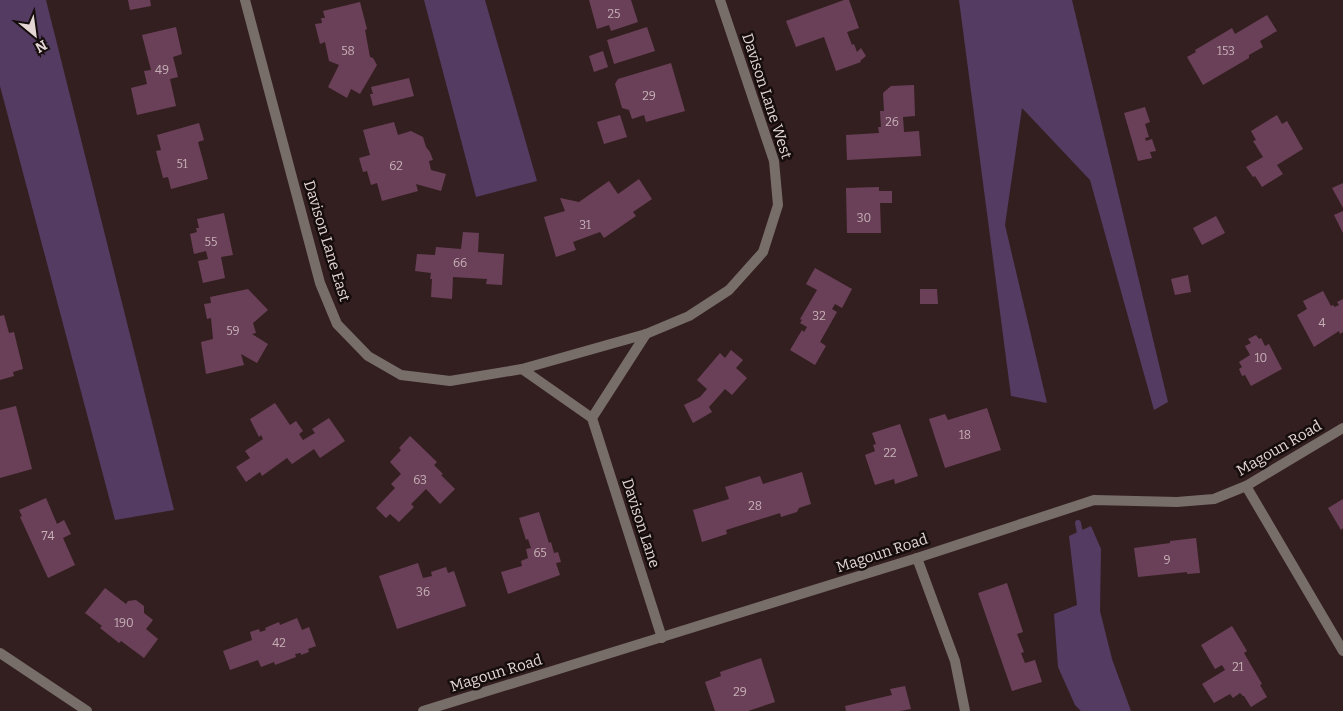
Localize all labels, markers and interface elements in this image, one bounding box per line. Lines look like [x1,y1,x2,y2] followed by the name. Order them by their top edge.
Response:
[608,7,620,21] house number: 25
[10,10,60,60] north arrow
[738,31,796,162] street label: Davison Lane West
[32,36,50,56] text: N
[341,44,355,58] house number: 58
[1217,44,1235,58] house number: 153
[155,63,169,77] house number: 49
[642,89,656,103] house number: 29
[885,115,899,129] house number: 26
[176,157,188,171] house number: 51
[389,159,403,173] house number: 62
[300,178,354,304] street label: Davison Lane East
[857,211,871,225] house number: 30
[579,218,591,232] house number: 31
[205,235,217,249] house number: 55
[453,256,467,270] house number: 66
[812,309,826,323] house number: 32
[1318,316,1326,330] house number: 4
[226,324,240,338] house number: 59
[1255,351,1267,365] house number: 10
[1233,416,1325,480] street label: Magoun Road
[959,428,971,442] house number: 18
[883,446,897,460] house number: 22
[413,473,427,487] house number: 63
[618,476,664,570] street label: Davison Lane
[748,499,762,513] house number: 28
[42,529,54,543] house number: 74
[834,530,930,576] street label: Magoun Road
[533,546,547,560] house number: 65
[1163,553,1171,567] house number: 9
[416,585,430,599] house number: 36
[114,616,134,630] house number: 190
[272,636,286,650] house number: 42
[448,650,544,696] street label: Magoun Road
[1232,660,1244,674] house number: 21
[733,685,747,699] house number: 29

